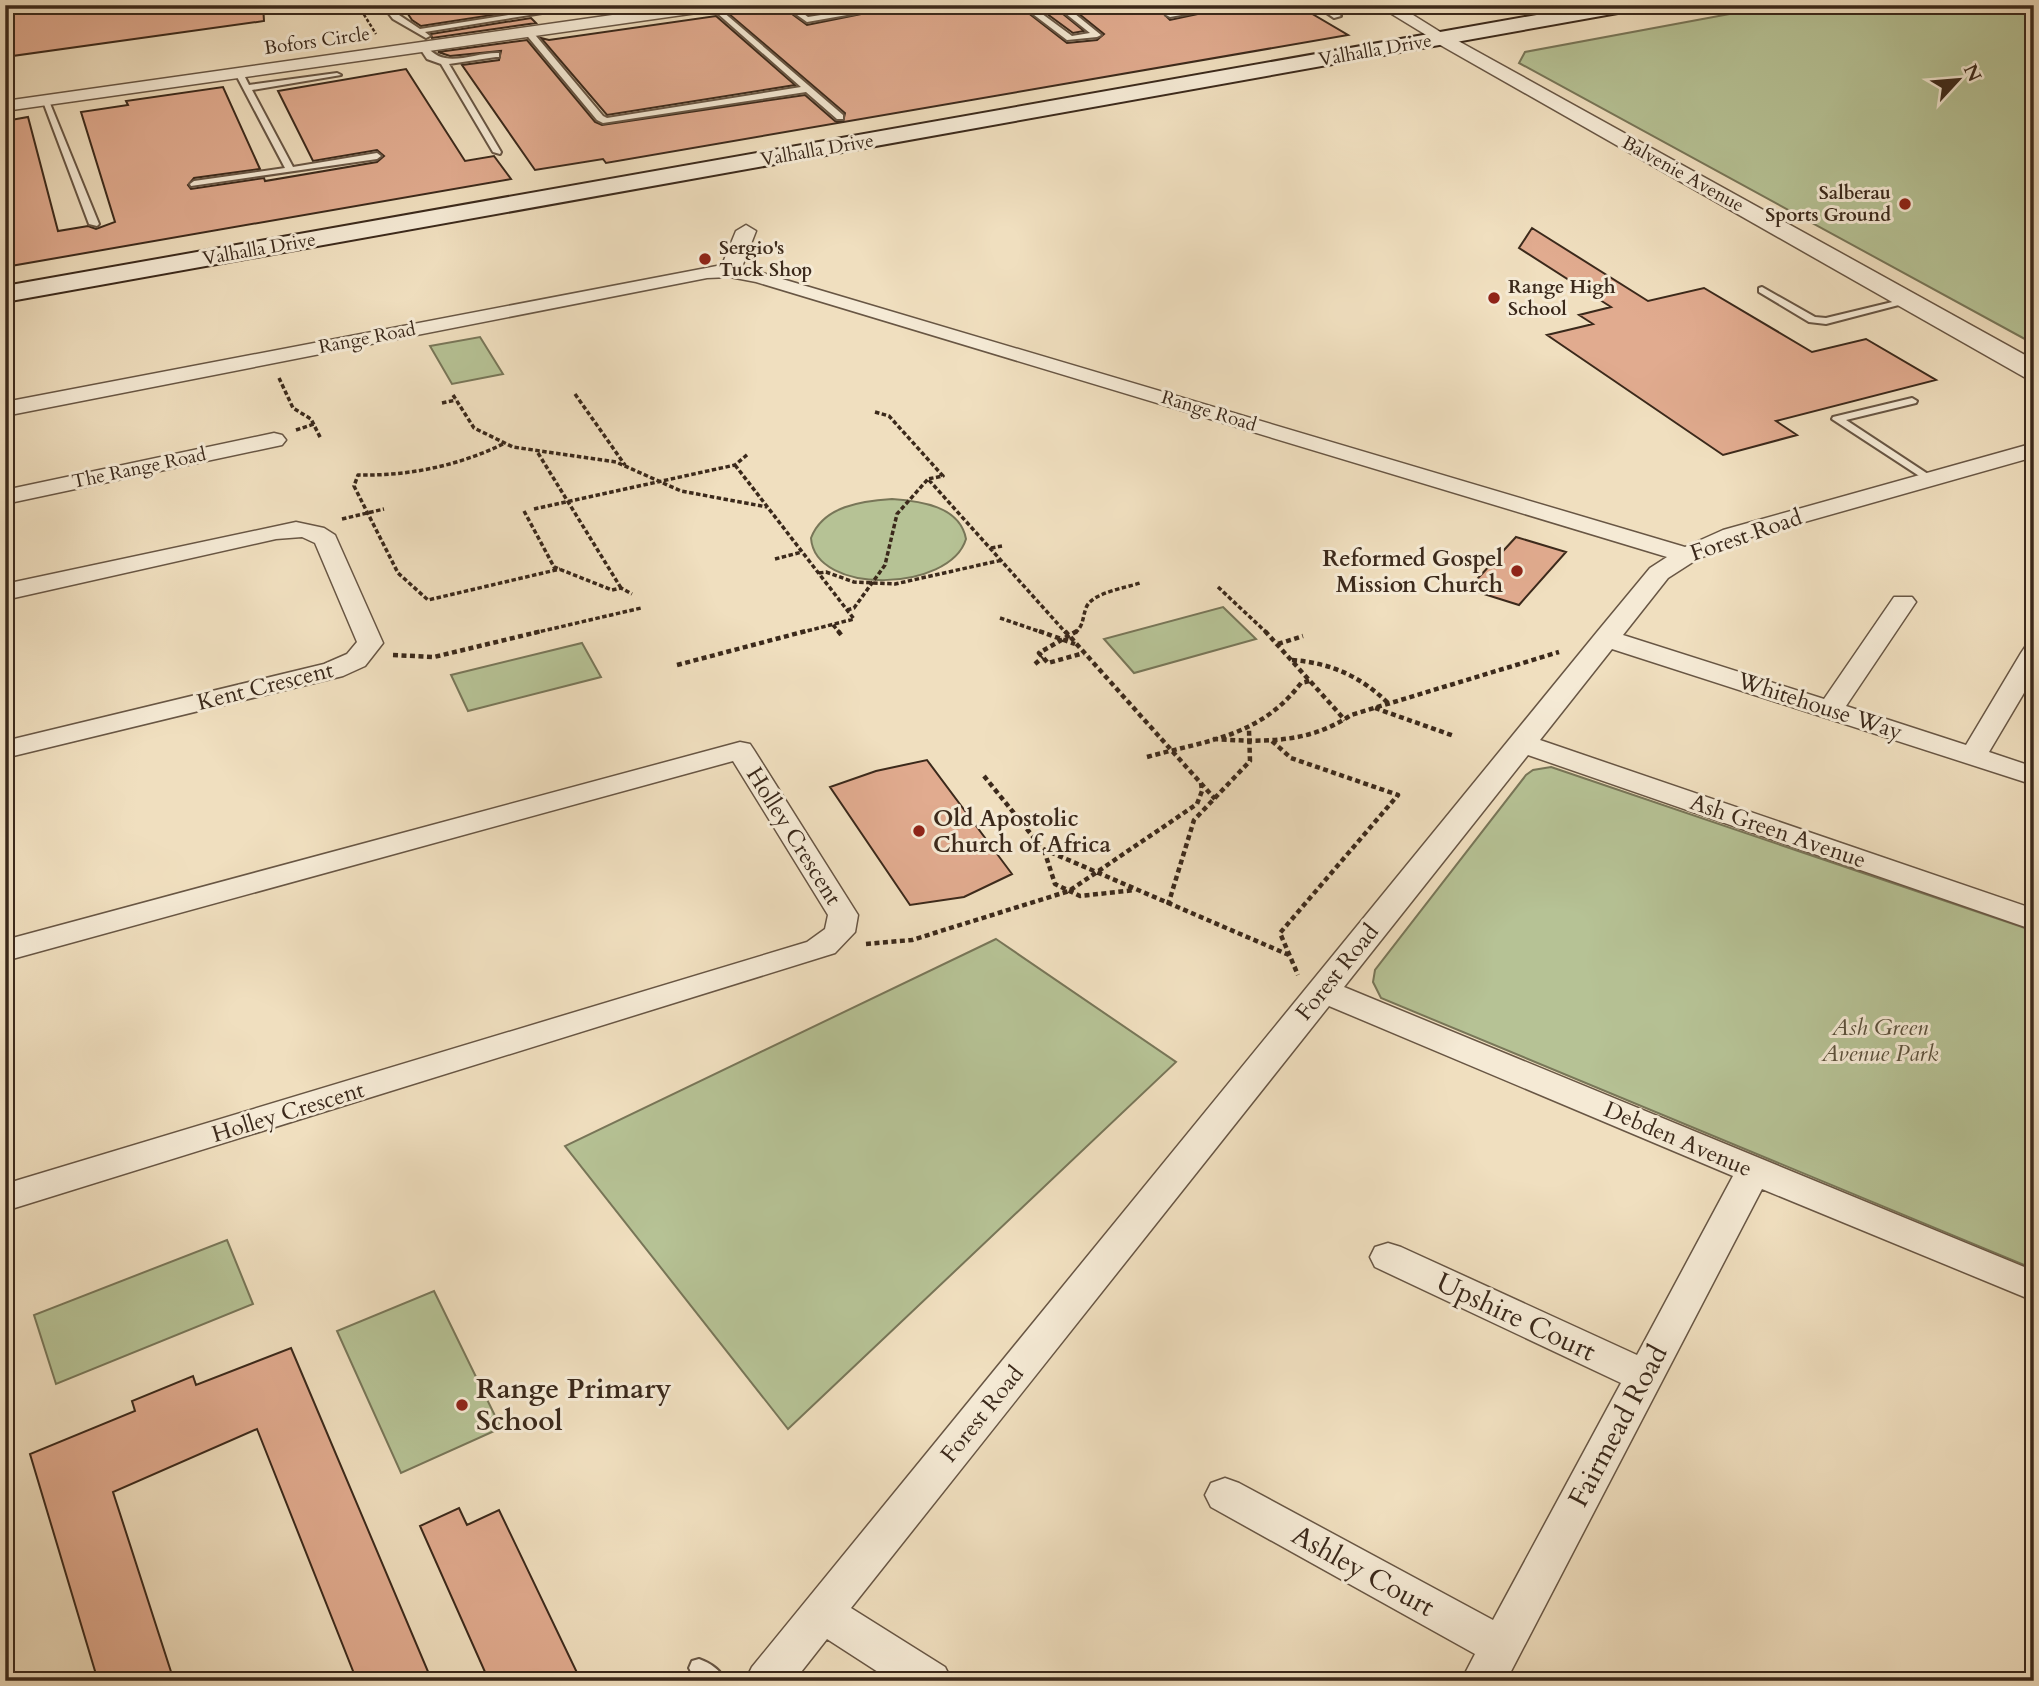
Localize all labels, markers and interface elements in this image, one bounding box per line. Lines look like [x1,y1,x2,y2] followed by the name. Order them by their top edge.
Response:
[262,21,372,61] street label: Bofors Circle
[1316,27,1434,73] street label: Valhalla Drive
[1924,46,1994,116] north arrow
[1957,60,1988,87] text: N
[758,127,876,173] street label: Valhalla Drive
[1617,130,1749,218] street label: Balvenie Avenue
[1765,180,1891,228] place label: Salberau Sports Ground
[1897,196,1913,212] marker: Salberau Sports Ground
[200,226,318,272] street label: Valhalla Drive
[719,235,812,283] place label: Sergio's Tuck Shop
[697,251,713,267] marker: Sergio's Tuck Shop
[1508,274,1616,322] place label: Range High School
[1486,290,1502,306] marker: Range High School
[316,316,418,360] street label: Range Road
[1158,384,1260,438] street label: Range Road
[70,441,208,495] street label: The Range Road
[1686,501,1807,569] street label: Forest Road
[1322,543,1503,600] place label: Reformed Gospel Mission Church
[1509,563,1525,579] marker: Reformed Gospel Mission Church
[194,654,336,718] street label: Kent Crescent
[1733,664,1906,747] street label: Whitehouse Way
[739,761,849,911] street label: Holley Crescent
[1686,786,1870,876] street label: Ash Green Avenue
[933,803,1111,860] place label: Old Apostolic Church of Africa
[911,823,927,839] marker: Old Apostolic Church of Africa
[1288,917,1386,1027] street label: Forest Road
[1821,1012,1939,1069] park label: Ash Green Avenue Park
[208,1074,368,1150] street label: Holley Crescent
[1599,1094,1757,1184] street label: Debden Avenue
[1430,1263,1602,1371] street label: Upshire Court
[1559,1338,1677,1514] street label: Fairmead Road
[933,1359,1031,1469] street label: Forest Road
[476,1370,672,1440] place label: Range Primary School
[454,1397,470,1413] marker: Range Primary School
[1285,1516,1441,1626] street label: Ashley Court

